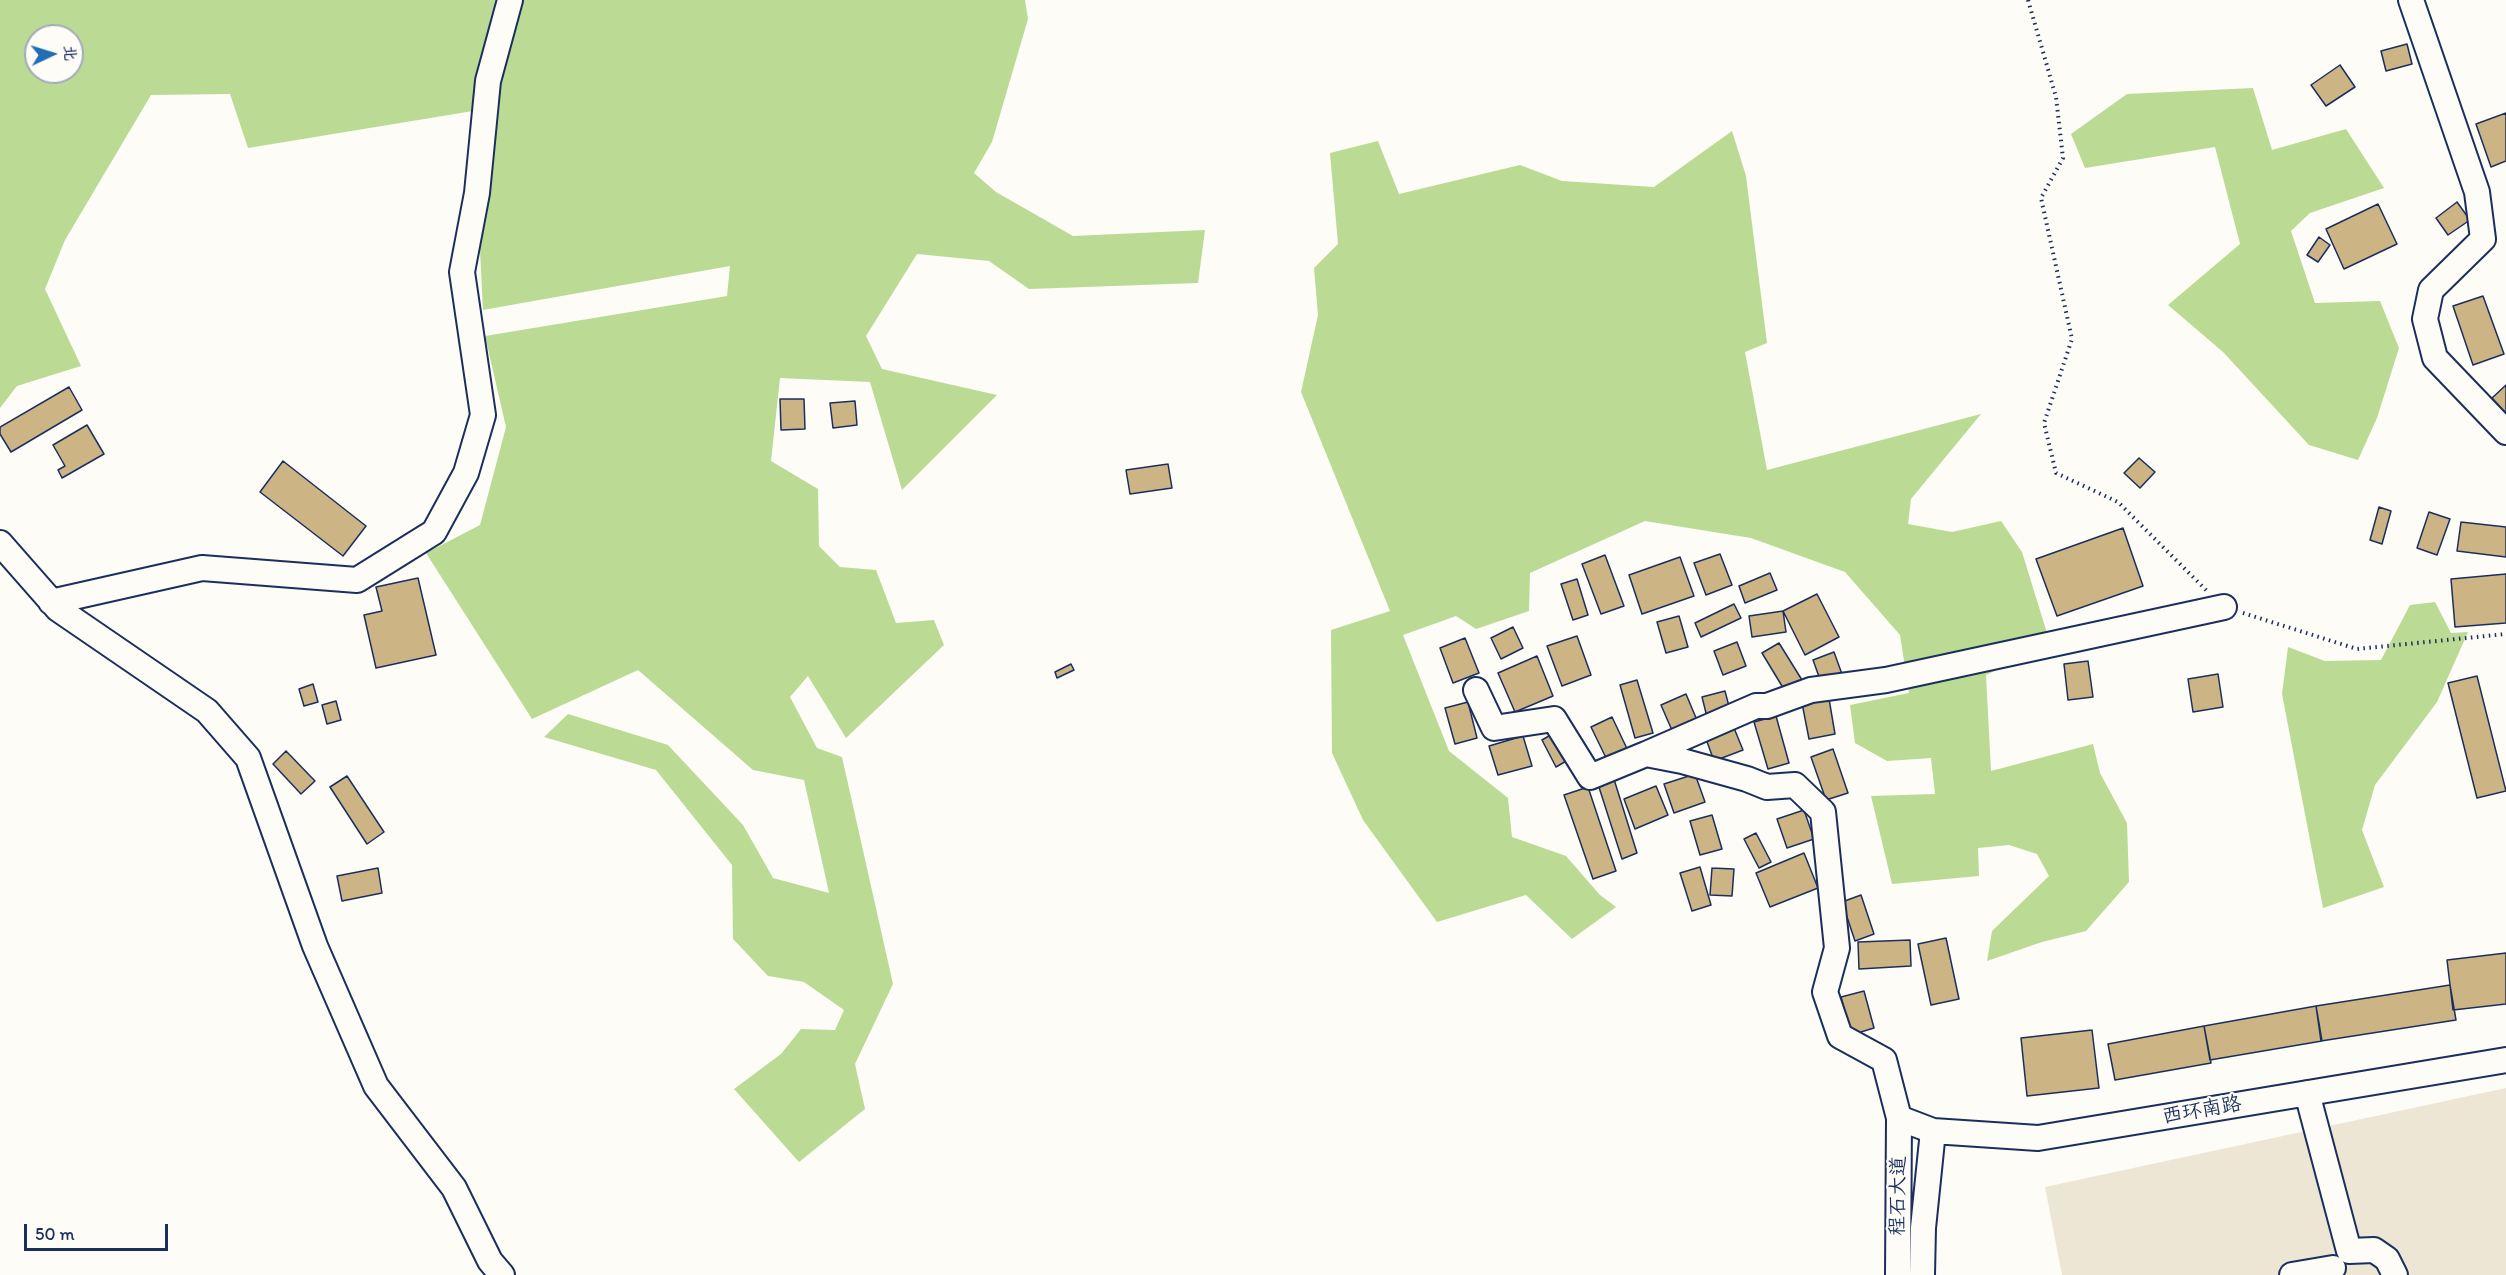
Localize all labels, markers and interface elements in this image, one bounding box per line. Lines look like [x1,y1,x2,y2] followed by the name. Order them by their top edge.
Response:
[24,24,84,84] north arrow
[60,44,80,61] text: 北
[2161,1092,2243,1130] street label: 西环南路
[1886,1156,1912,1236] street label: 程石大道
[27,1212,171,1250] scale bar
[35,1223,75,1245] text: 50 m

